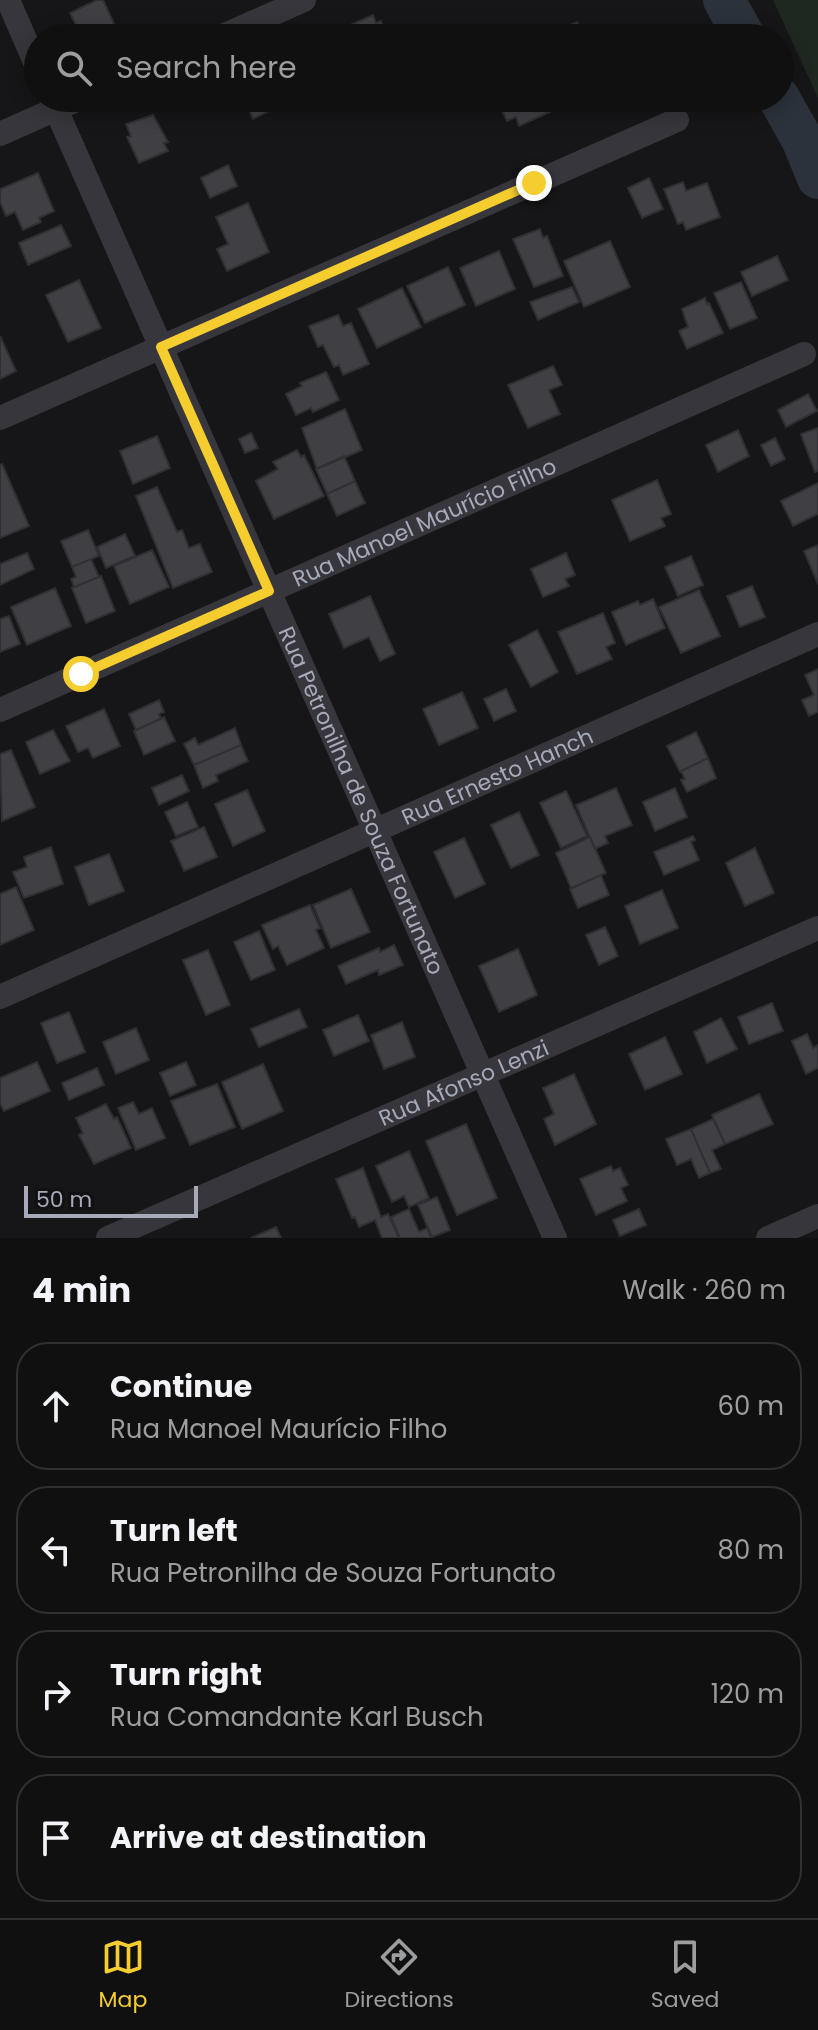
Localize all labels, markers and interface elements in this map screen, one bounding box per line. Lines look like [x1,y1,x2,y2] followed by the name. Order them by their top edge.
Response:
[24,24,794,112] search box
[52,46,96,90] icon: search
[116,46,297,89] text: Search here
[516,165,552,201] route end
[288,451,561,595] street label: Rua Manoel Maurício Filho
[271,622,452,980] street label: Rua Petronilha de Souza Fortunato
[63,656,99,692] route start
[397,721,598,833] street label: Rua Ernesto Hanch
[374,1032,554,1134] street label: Rua Afonso Lenzi
[24,1182,198,1218] scale bar
[36,1184,92,1215] text: 50 m
[32,1266,131,1314] text: 4 min
[622,1272,786,1308] text: Walk · 260 m
[110,1365,252,1408] text: Continue
[34,1384,78,1428] icon: ahead
[717,1388,784,1424] text: 60 m
[110,1411,447,1447] text: Rua Manoel Maurício Filho
[110,1509,238,1552] text: Turn left
[34,1528,78,1572] icon: left
[718,1532,784,1568] text: 80 m
[110,1555,556,1591] text: Rua Petronilha de Souza Fortunato
[110,1653,262,1696] text: Turn right
[34,1672,78,1716] icon: right
[711,1676,784,1712] text: 120 m
[110,1699,484,1735] text: Rua Comandante Karl Busch
[34,1816,78,1860] icon: arrive
[110,1816,427,1859] text: Arrive at destination
[99,1935,147,2016] tab: Map
[344,1935,454,2016] tab: Directions
[651,1935,719,2016] tab: Saved

